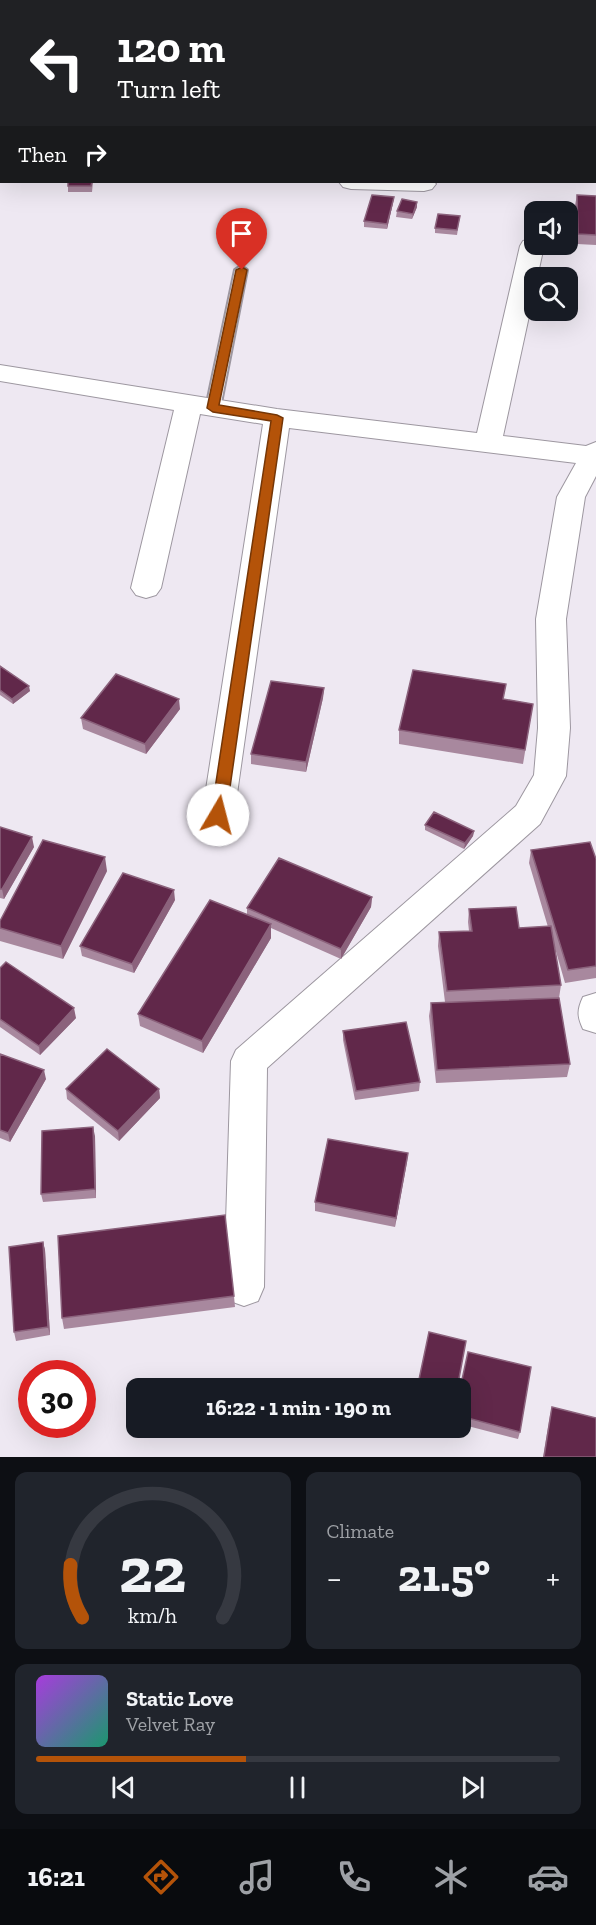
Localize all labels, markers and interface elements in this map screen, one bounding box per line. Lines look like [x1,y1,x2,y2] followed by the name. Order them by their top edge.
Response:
[117,22,225,73] text: 120 m
[18,24,96,102] icon: left
[117,73,220,105] text: Turn left
[79,138,112,171] icon: right
[18,141,67,168] text: Then
[524,201,578,321] map controls
[524,201,578,255] button: sound
[216,208,267,270] pin
[225,217,258,250] icon: arrive
[524,267,578,321] button: search
[186,783,250,847] position arrow
[18,1360,96,1438] speed limit sign: 30
[206,1394,391,1421] text: 16:22 · 1 min · 190 m
[327,1519,394,1543] text: Climate
[119,1533,186,1608] text: 22
[398,1549,490,1603] text: 21.5°
[327,1558,342,1597] text: −
[546,1558,560,1597] text: +
[128,1603,177,1628] text: km/h
[126,1685,233,1712] text: Static Love
[126,1712,215,1736] text: Velvet Ray
[107,1771,140,1804] icon: previous
[281,1771,314,1804] icon: pause
[456,1771,489,1804] icon: next
[140,1856,182,1898] icon: directions
[236,1856,278,1898] icon: music
[333,1856,375,1898] icon: phone
[430,1856,472,1898] icon: climate
[527,1856,569,1898] icon: car
[27,1861,85,1893] text: 16:21

